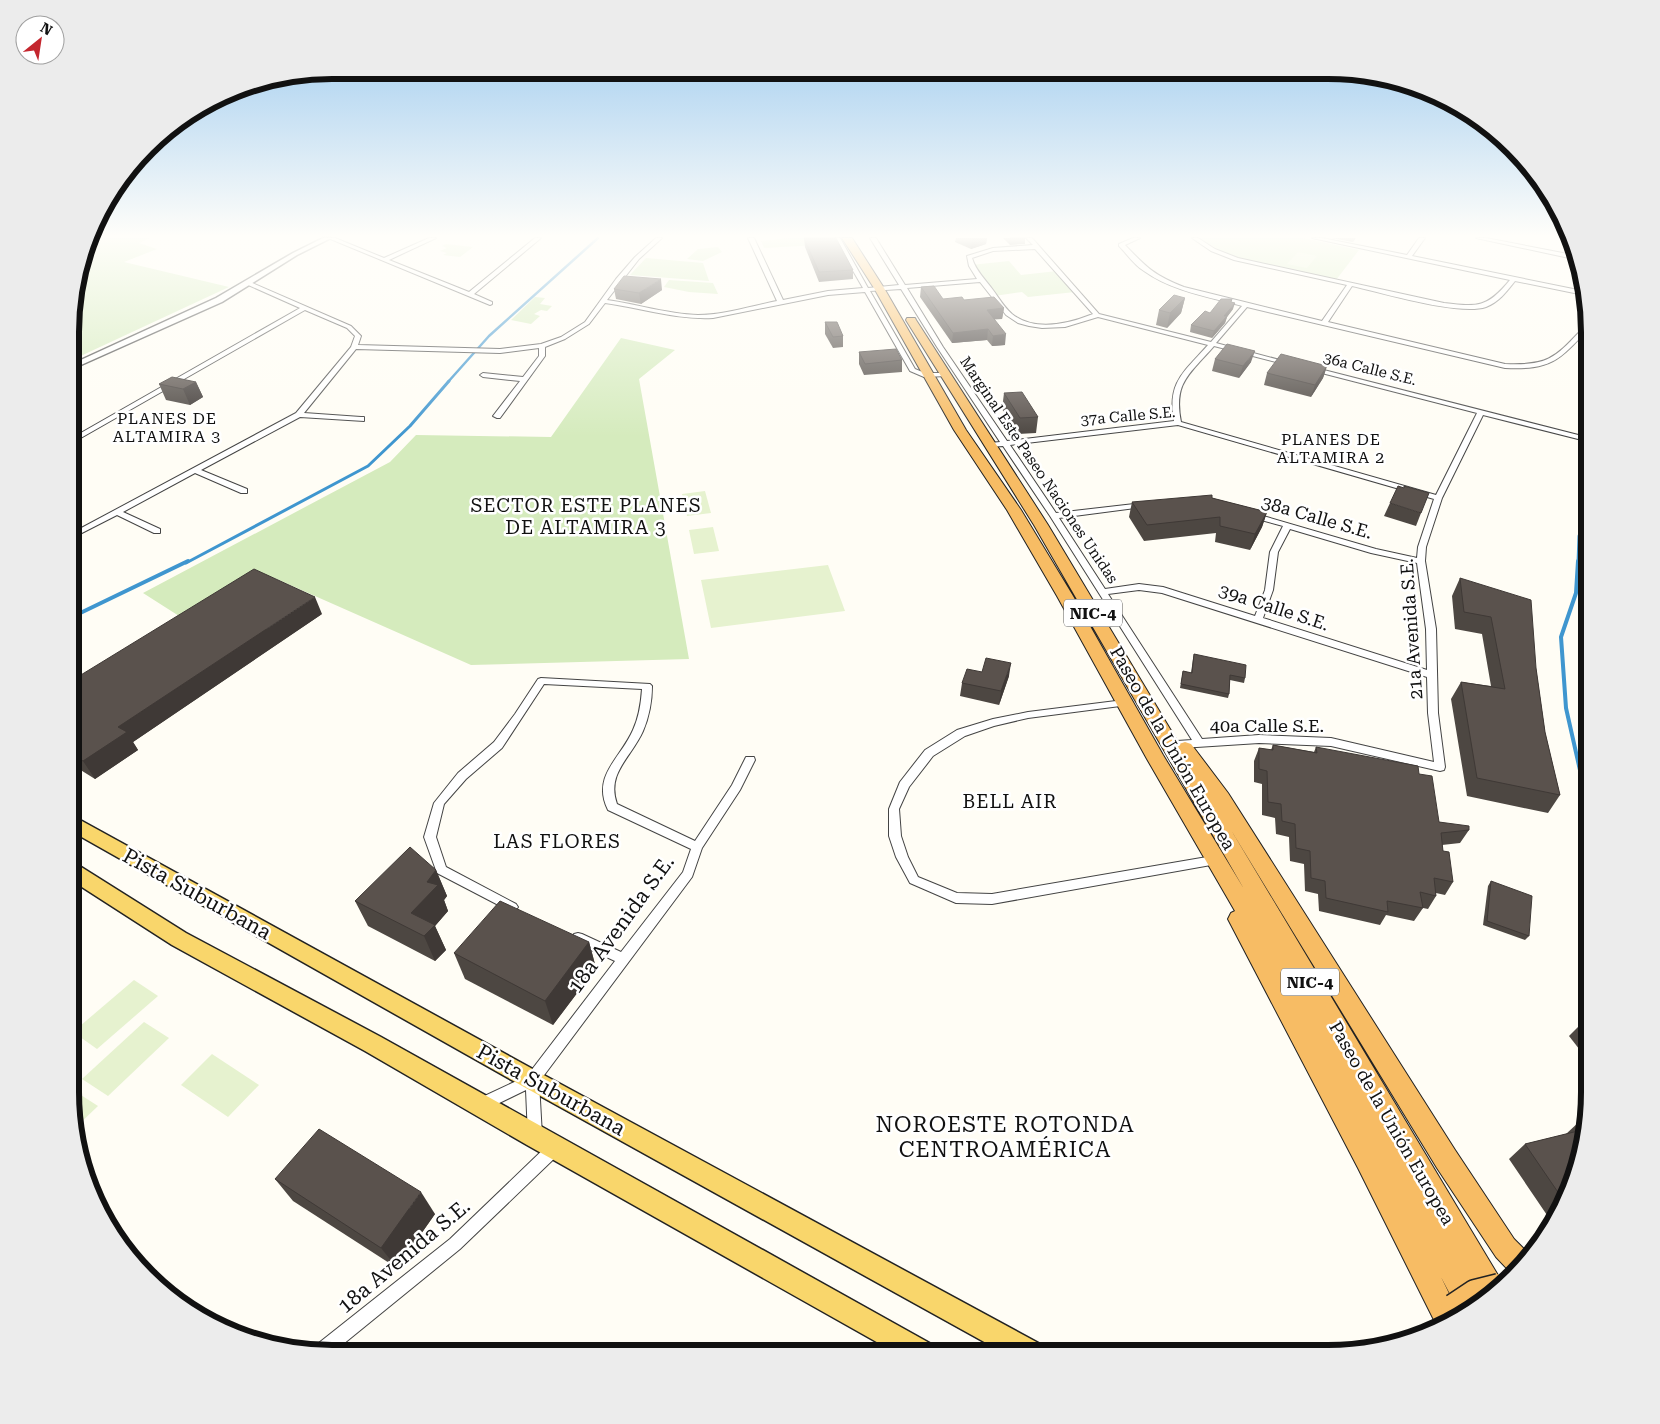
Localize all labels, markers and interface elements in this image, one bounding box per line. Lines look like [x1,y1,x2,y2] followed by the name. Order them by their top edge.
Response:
[15,15,65,65] north arrow
[38,19,55,38] text: N
[1322,349,1418,389] street label: 36a Calle S.E.
[956,353,1122,587] street label: Marginal Este Paseo Naciones Unidas
[1080,403,1176,429] street label: 37a Calle S.E.
[113,409,221,446] district label: PLANES DE ALTAMIRA 3
[1277,430,1385,467] district label: PLANES DE ALTAMIRA 2
[1259,491,1375,543] street label: 38a Calle S.E.
[470,494,702,539] district label: SECTOR ESTE PLANES DE ALTAMIRA 3
[1396,558,1426,700] street label: 21a Avenida S.E.
[1216,579,1332,635] street label: 39a Calle S.E.
[1064,600,1122,626] road number: NIC-4
[1106,642,1240,854] street label: Paseo de la Unión Europea
[1210,715,1324,736] street label: 40a Calle S.E.
[963,790,1057,813] district label: BELL AIR
[493,830,621,853] district label: LAS FLORES
[119,843,276,945] street label: Pista Suburbana
[563,850,679,998] street label: 18a Avenida S.E.
[1281,969,1339,996] road number: NIC-4
[1325,1017,1459,1229] street label: Paseo de la Unión Europea
[473,1039,630,1141] street label: Pista Suburbana
[875,1112,1135,1162] district label: NOROESTE ROTONDA CENTROAMÉRICA
[333,1194,475,1318] street label: 18a Avenida S.E.

